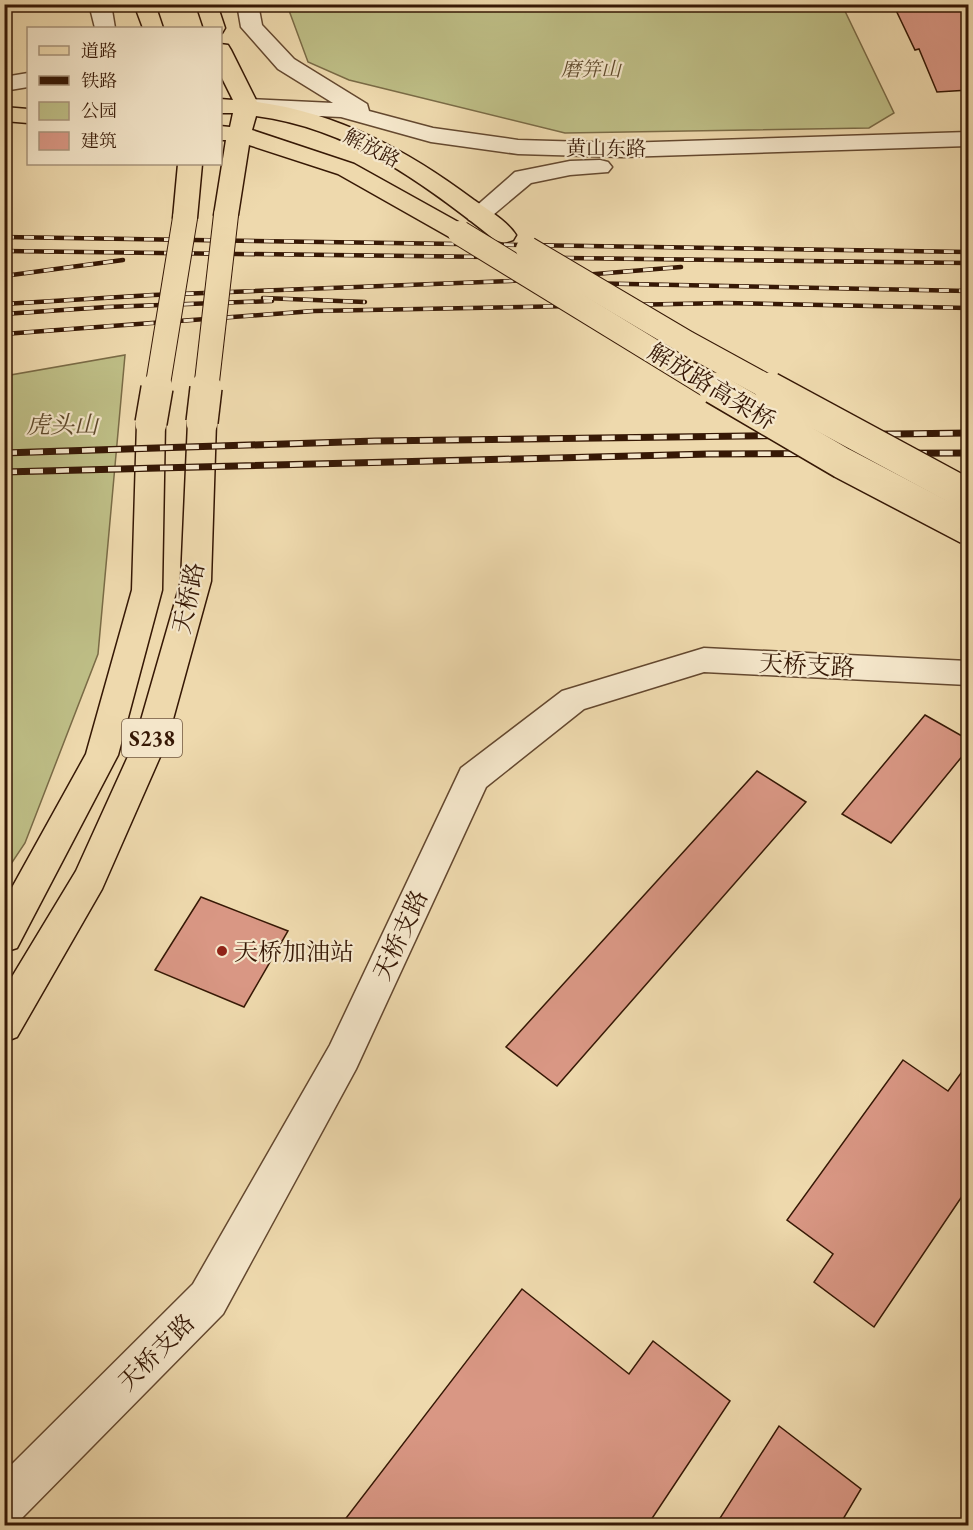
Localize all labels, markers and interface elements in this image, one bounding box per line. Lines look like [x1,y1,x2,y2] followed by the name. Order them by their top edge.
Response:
[27,27,222,165] legend
[81,39,117,62] text: 道路
[561,56,623,82] park label: 磨笄山
[81,69,117,92] text: 铁路
[81,99,117,122] text: 公园
[339,123,405,173] street label: 解放路
[81,129,117,152] text: 建筑
[566,135,646,161] street label: 黄山东路
[642,336,782,436] street label: 解放路高架桥
[26,409,100,440] park label: 虎头山
[165,560,211,636] street label: 天桥路
[758,647,856,683] street label: 天桥支路
[122,719,182,757] road number: S238
[366,885,434,985] street label: 天桥支路
[234,936,354,967] place label: 天桥加油站
[215,944,229,958] marker: 天桥加油站
[111,1307,201,1397] street label: 天桥支路

